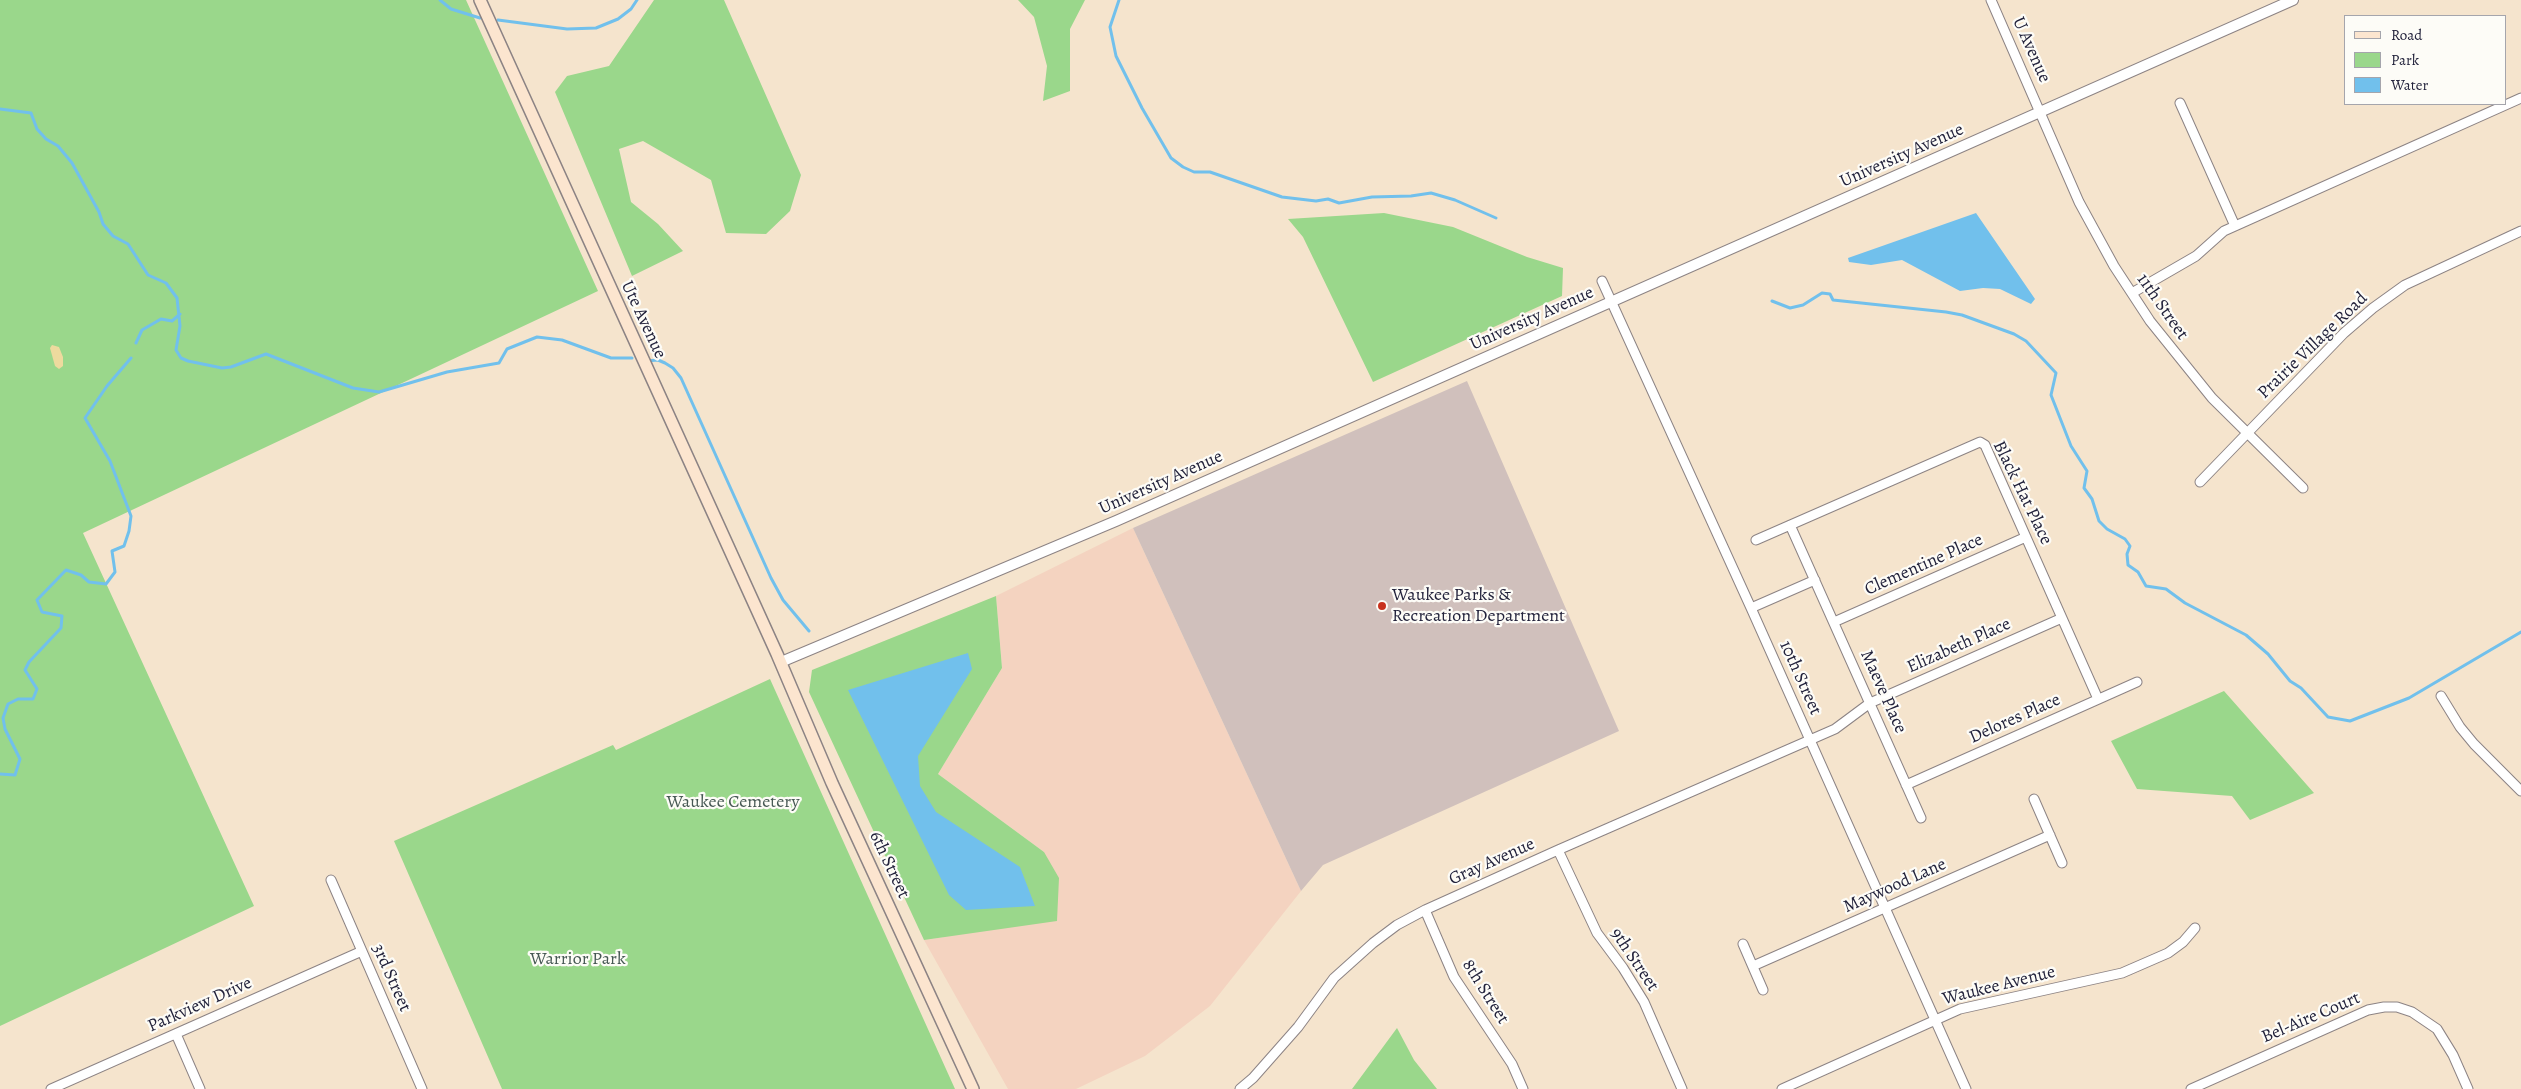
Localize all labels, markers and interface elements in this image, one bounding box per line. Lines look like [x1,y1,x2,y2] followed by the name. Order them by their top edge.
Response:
[2007,14,2055,86] street label: U Avenue
[2344,15,2506,105] legend
[2391,25,2422,45] text: Road
[2391,50,2419,70] text: Park
[2391,75,2428,95] text: Water
[1837,119,1967,193] street label: University Avenue
[2131,270,2193,344] street label: 11th Street
[616,278,670,362] street label: Ute Avenue
[1467,282,1597,356] street label: University Avenue
[2254,288,2372,404] street label: Prairie Village Road
[1988,438,2056,548] street label: Black Hat Place
[1096,446,1226,520] street label: University Avenue
[1861,529,1987,601] street label: Clementine Place
[1392,585,1565,628] place label: Waukee Parks & Recreation Department
[1376,600,1388,612] marker: Waukee Parks & Recreation Department
[1904,614,2014,678] street label: Elizabeth Place
[1774,637,1826,719] street label: 10th Street
[1855,647,1911,737] street label: Maeve Place
[1966,689,2064,749] street label: Delores Place
[667,792,799,814] park label: Waukee Cemetery
[864,828,914,902] street label: 6th Street
[1446,834,1538,890] street label: Gray Avenue
[1840,854,1950,918] street label: Maywood Lane
[1605,924,1663,996] street label: 9th Street
[367,941,415,1015] street label: 3rd Street
[530,949,626,971] park label: Warrior Park
[1457,956,1513,1028] street label: 8th Street
[1940,962,2058,1010] street label: Waukee Avenue
[145,972,255,1038] street label: Parkview Drive
[2258,988,2364,1048] street label: Bel-Aire Court

